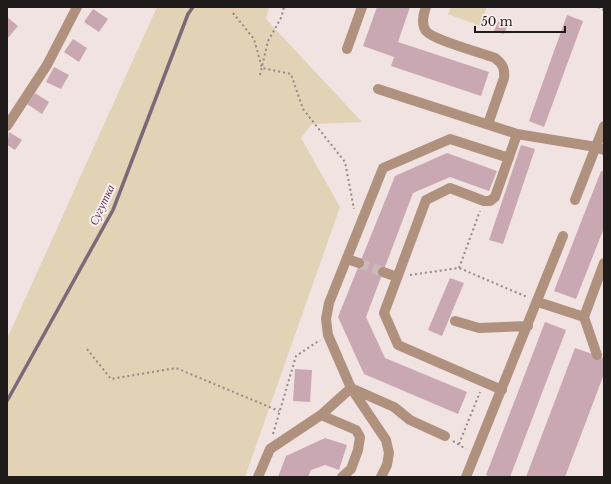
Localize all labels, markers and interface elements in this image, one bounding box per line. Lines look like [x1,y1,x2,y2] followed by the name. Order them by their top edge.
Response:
[475,8,565,34] scale bar
[481,14,513,29] text: 50 m
[86,182,117,228] water label: Сугутка

